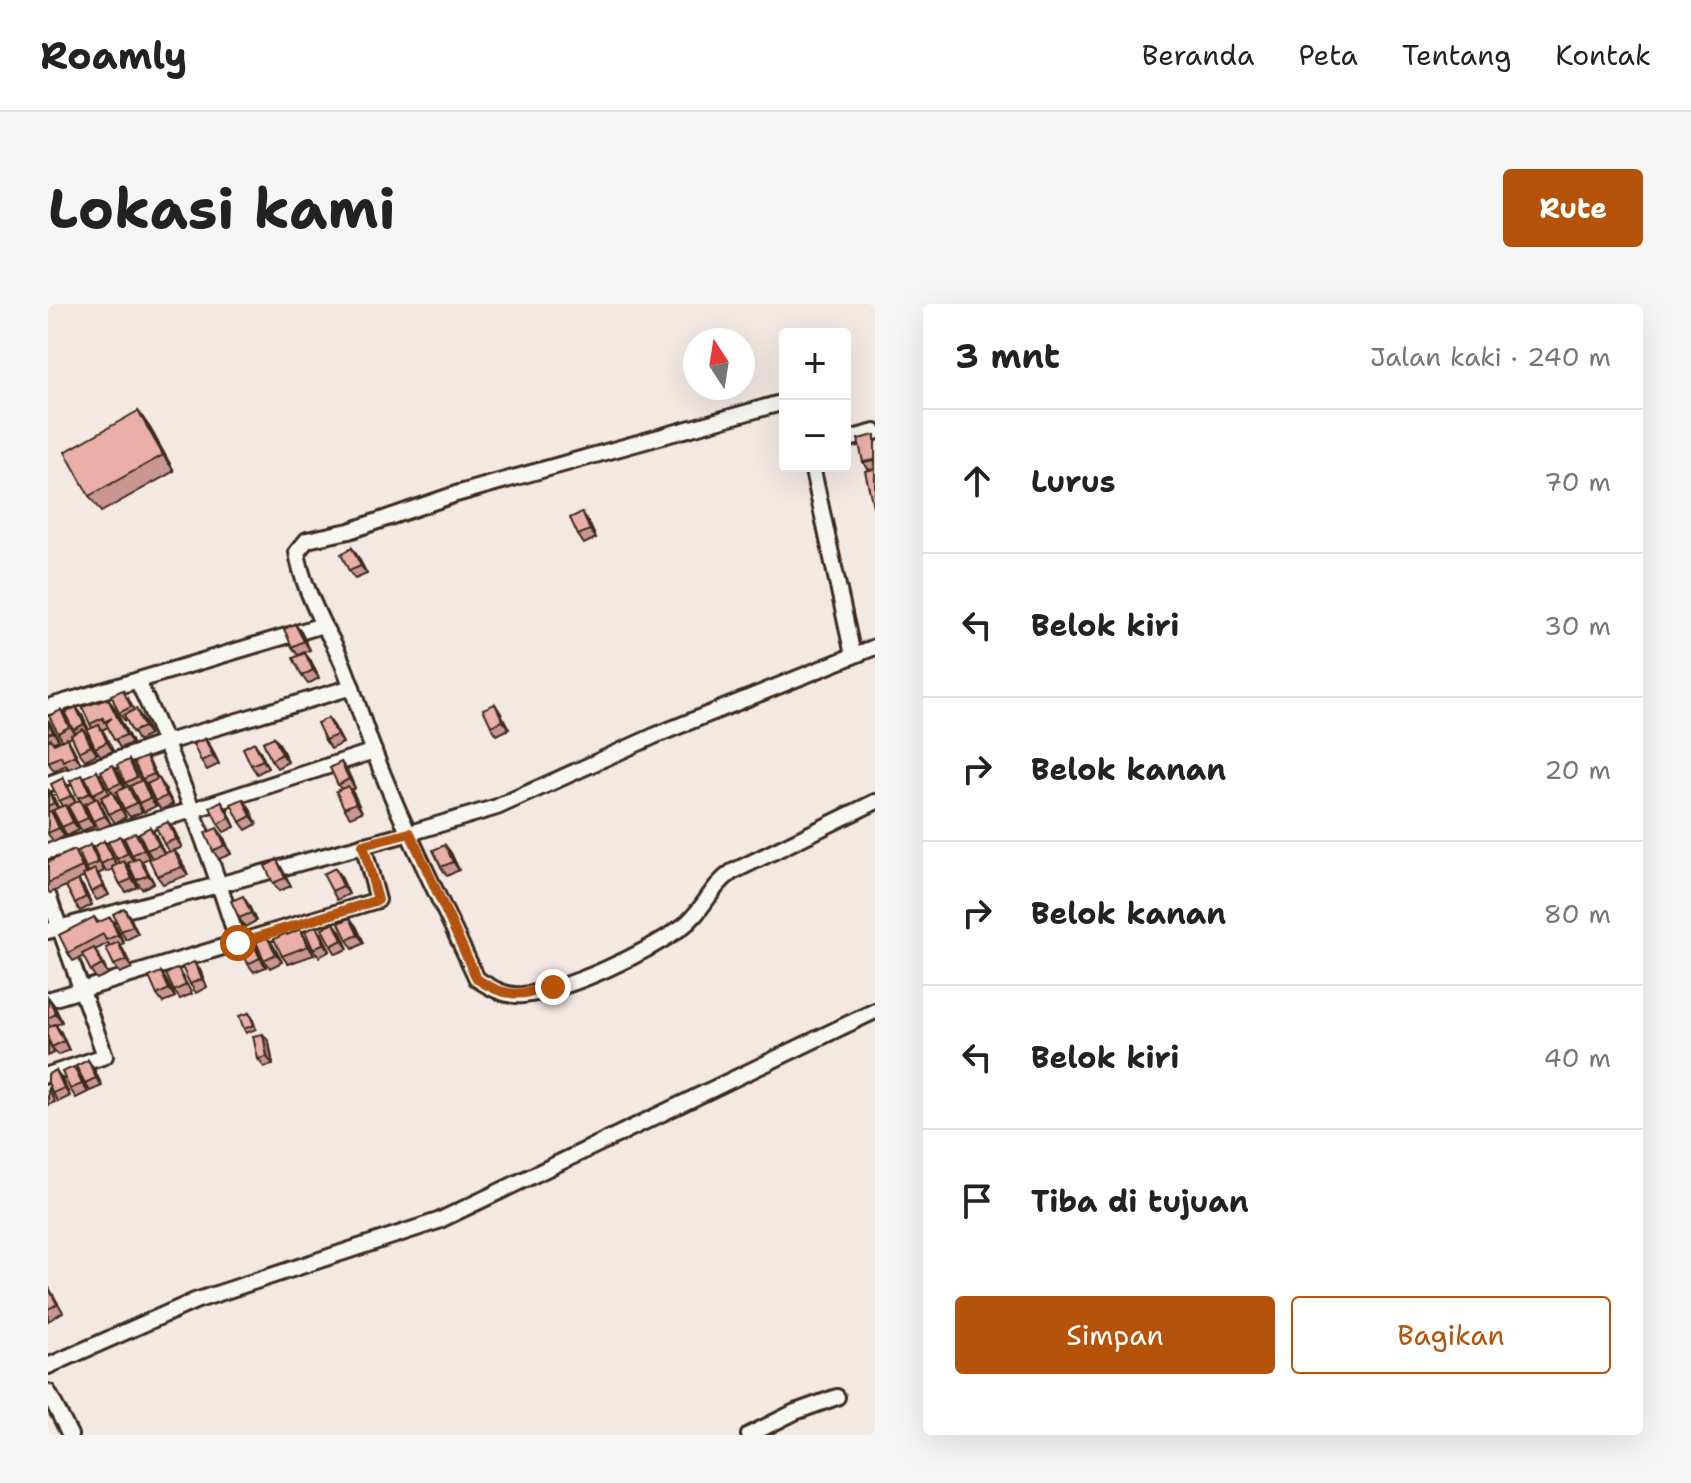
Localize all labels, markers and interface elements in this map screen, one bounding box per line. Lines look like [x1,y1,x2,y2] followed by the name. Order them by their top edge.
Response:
[40,30,187,81] text: Roamly
[1142,36,1254,74] text: Beranda
[1298,36,1358,74] text: Peta
[1402,36,1511,74] text: Tentang
[1555,36,1651,74] text: Kontak
[1503,169,1643,247] button: Rute
[48,171,396,246] text: Lokasi kami
[683,328,755,400] north arrow
[779,328,851,472] map controls
[779,328,851,400] button: +
[955,333,1060,379] text: 3 mnt
[1370,339,1611,374] text: Jalan kaki · 240 m
[779,400,851,472] button: −
[955,459,999,503] icon: ahead
[1031,461,1116,502] text: Lurus
[1544,464,1611,499] text: 70 m
[955,603,999,647] icon: left
[1031,605,1179,646] text: Belok kiri
[1544,608,1611,643] text: 30 m
[955,747,999,791] icon: right
[1031,749,1226,790] text: Belok kanan
[1544,752,1611,787] text: 20 m
[955,891,999,935] icon: right
[1031,893,1226,934] text: Belok kanan
[1544,896,1611,931] text: 80 m
[220,925,256,961] route start
[535,969,571,1005] route end
[955,1035,999,1079] icon: left
[1031,1037,1179,1078] text: Belok kiri
[1544,1040,1611,1075] text: 40 m
[955,1179,999,1223] icon: arrive
[1031,1181,1249,1222] text: Tiba di tujuan
[955,1296,1275,1374] button: Simpan
[1291,1296,1611,1374] button: Bagikan

